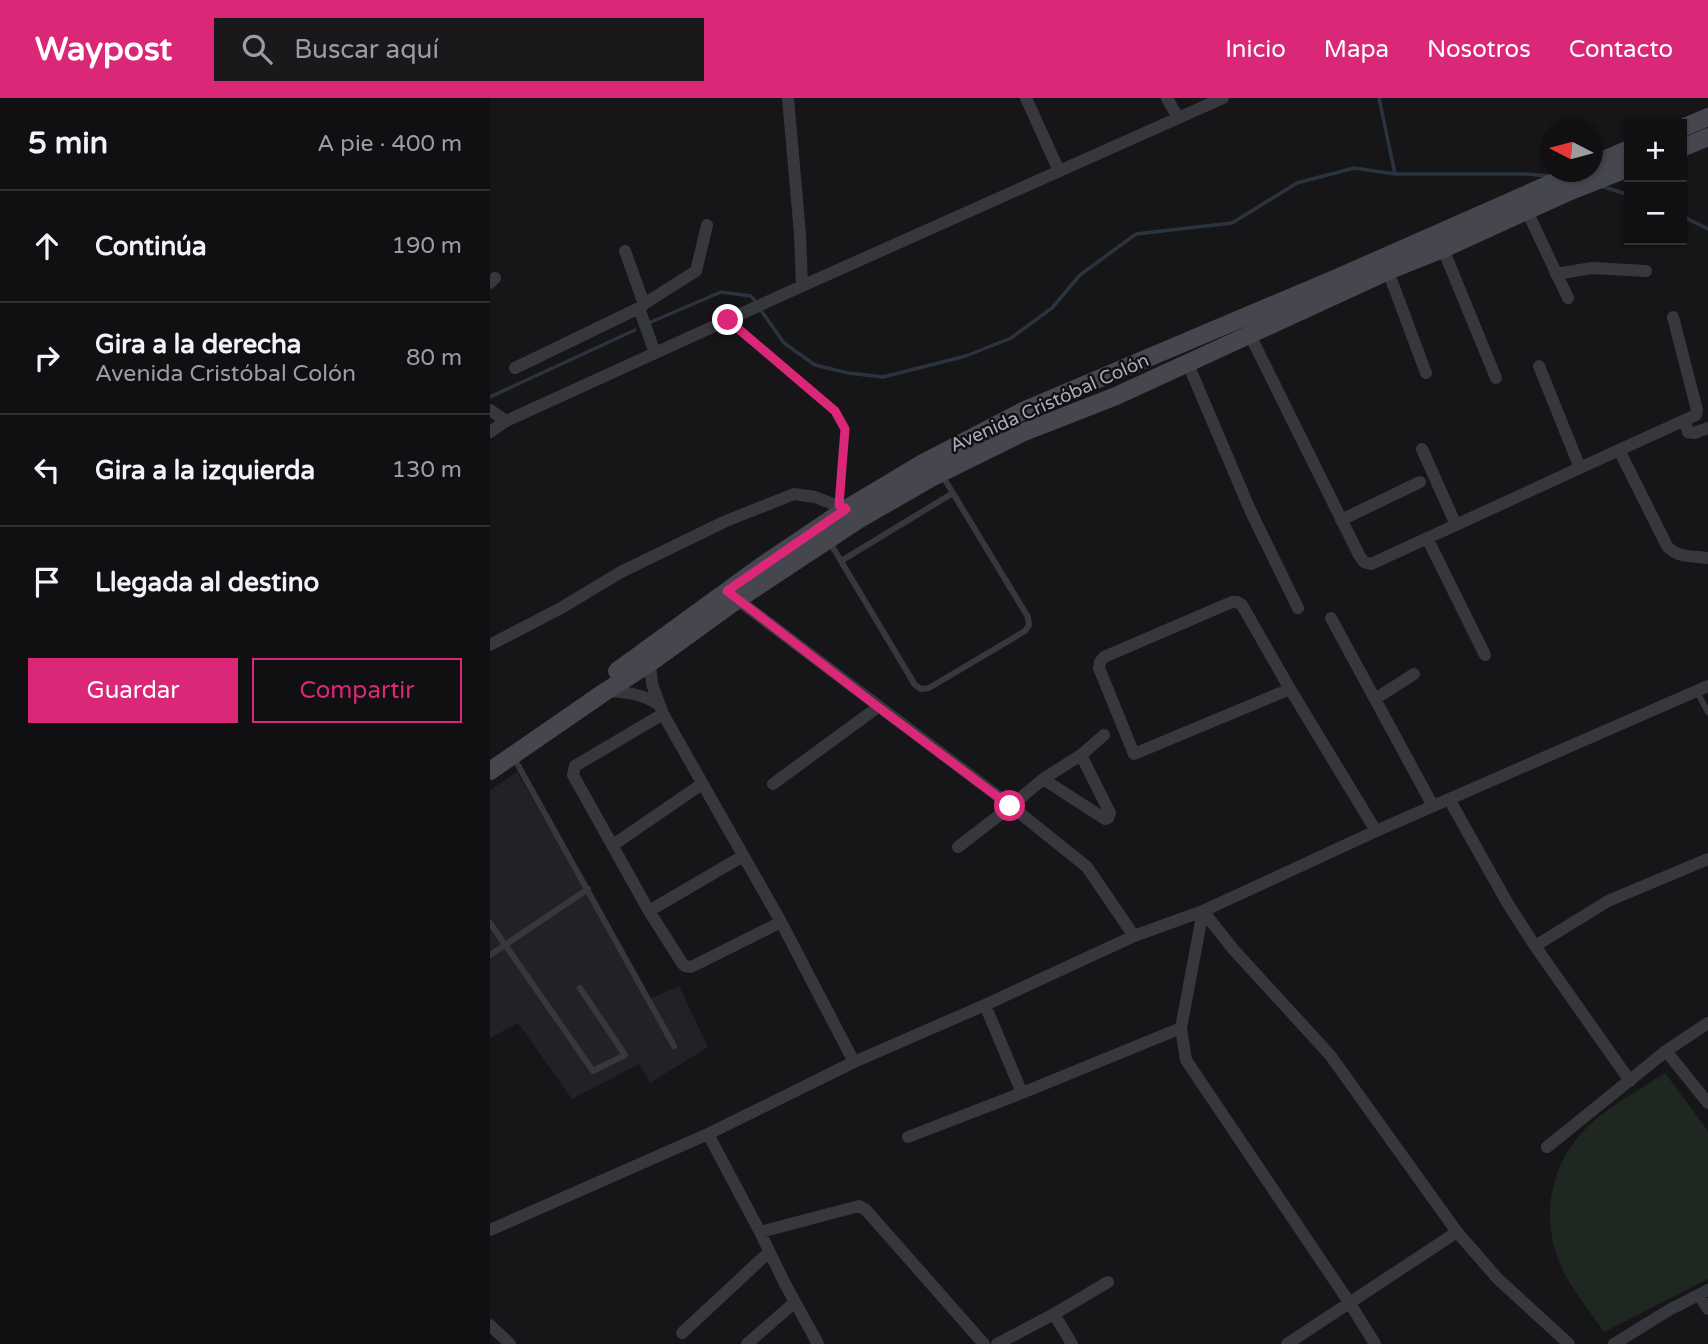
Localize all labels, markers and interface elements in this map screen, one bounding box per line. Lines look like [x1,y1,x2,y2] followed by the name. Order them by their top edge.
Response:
[214,18,704,81] search box
[35,30,172,69] text: Waypost
[238,30,276,68] icon: search
[294,34,439,65] text: Buscar aquí
[1225,35,1286,64] text: Inicio
[1324,35,1389,64] text: Mapa
[1427,35,1531,64] text: Nosotros
[1569,35,1673,64] text: Contacto
[1540,119,1603,182] north arrow
[1624,119,1687,245] map controls
[1624,119,1687,182] button: +
[28,125,108,162] text: 5 min
[317,130,462,158] text: A pie · 400 m
[1624,182,1687,245] button: −
[28,227,66,265] icon: ahead
[95,231,207,262] text: Continúa
[392,232,462,260] text: 190 m
[712,304,743,335] route end
[95,329,301,360] text: Gira a la derecha
[28,339,66,377] icon: right
[406,344,462,372] text: 80 m
[946,349,1152,457] street label: Avenida Cristóbal Colón
[95,360,356,388] text: Avenida Cristóbal Colón
[28,451,66,489] icon: left
[95,455,315,486] text: Gira a la izquierda
[392,456,462,484] text: 130 m
[28,563,66,601] icon: arrive
[95,567,319,598] text: Llegada al destino
[28,658,238,723] button: Guardar
[252,658,462,723] button: Compartir
[994,790,1025,821] route start

